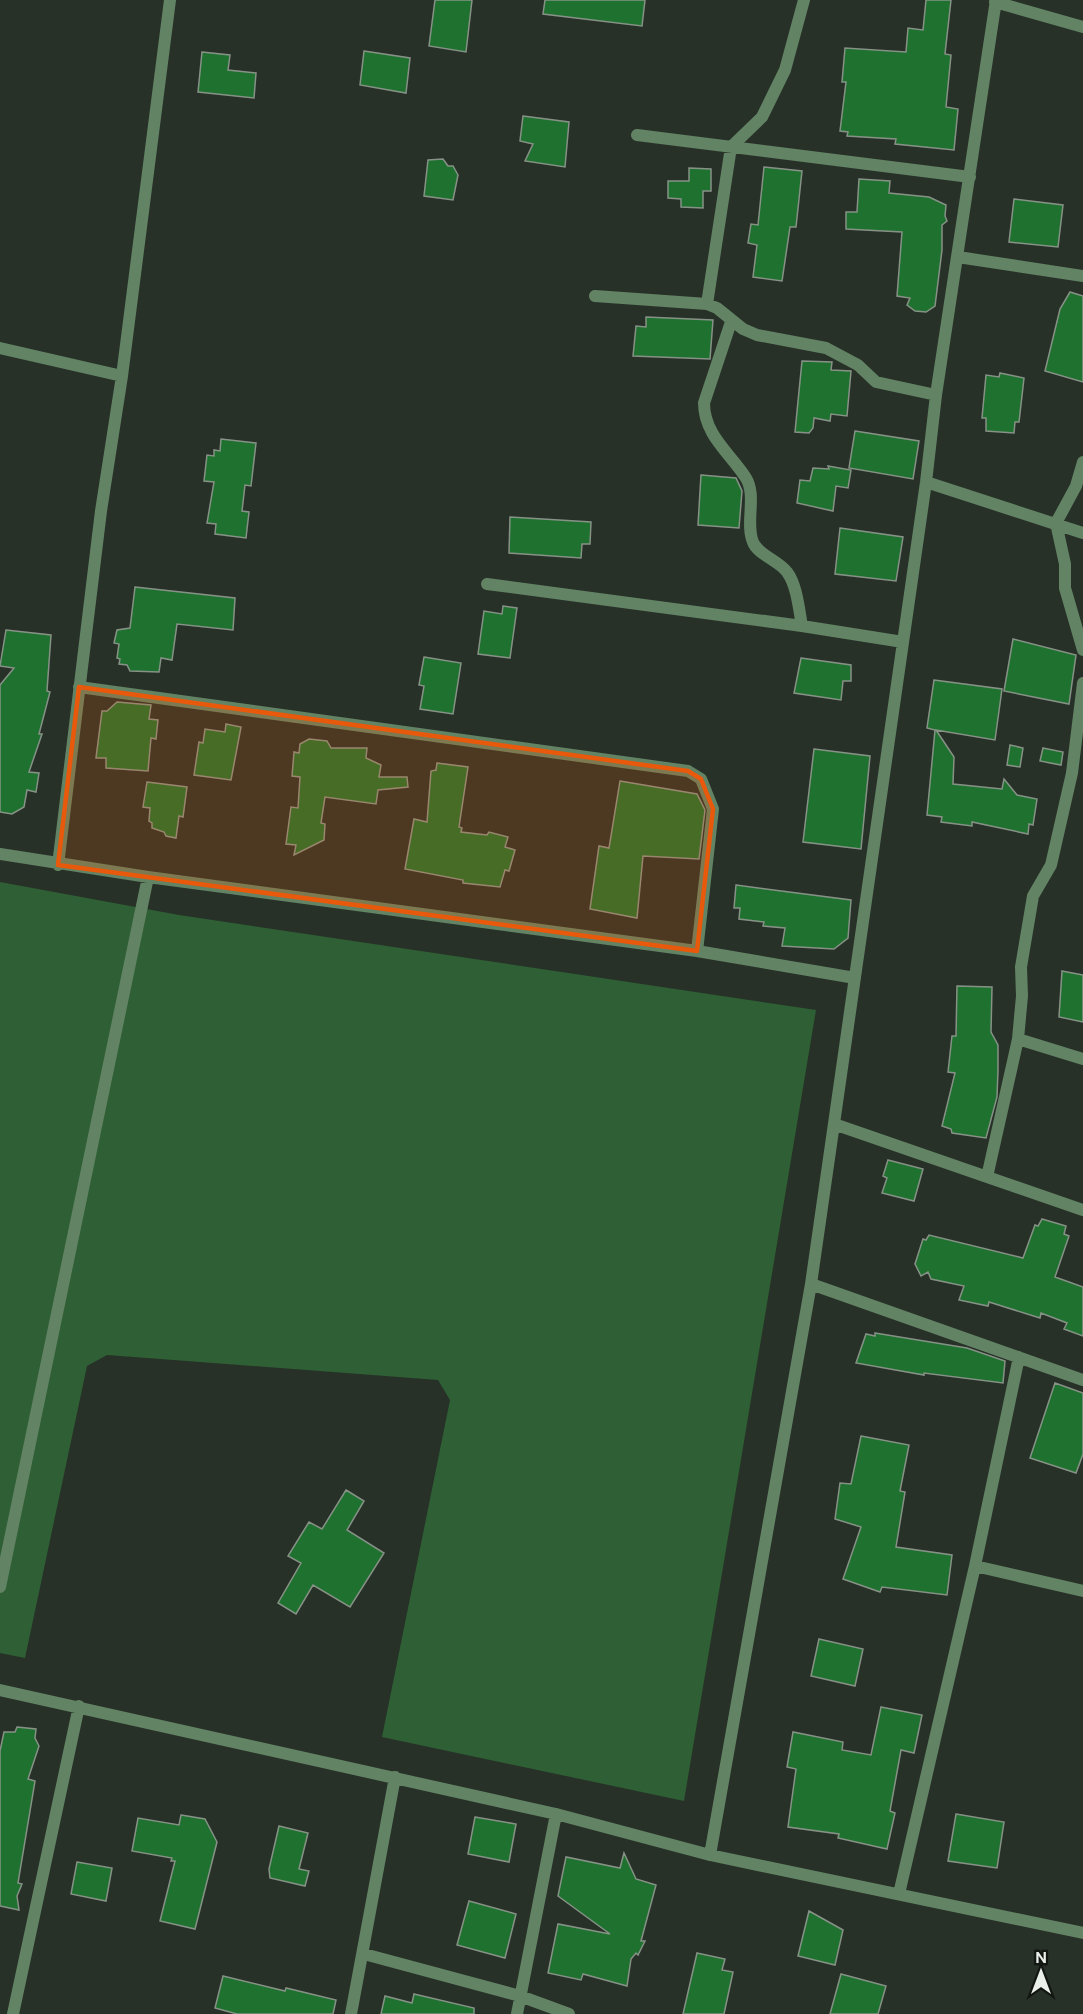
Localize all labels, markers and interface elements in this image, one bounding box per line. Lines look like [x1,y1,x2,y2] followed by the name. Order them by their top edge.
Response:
[1011,1942,1071,2002] north arrow
[1035,1947,1047,1968] text: N

